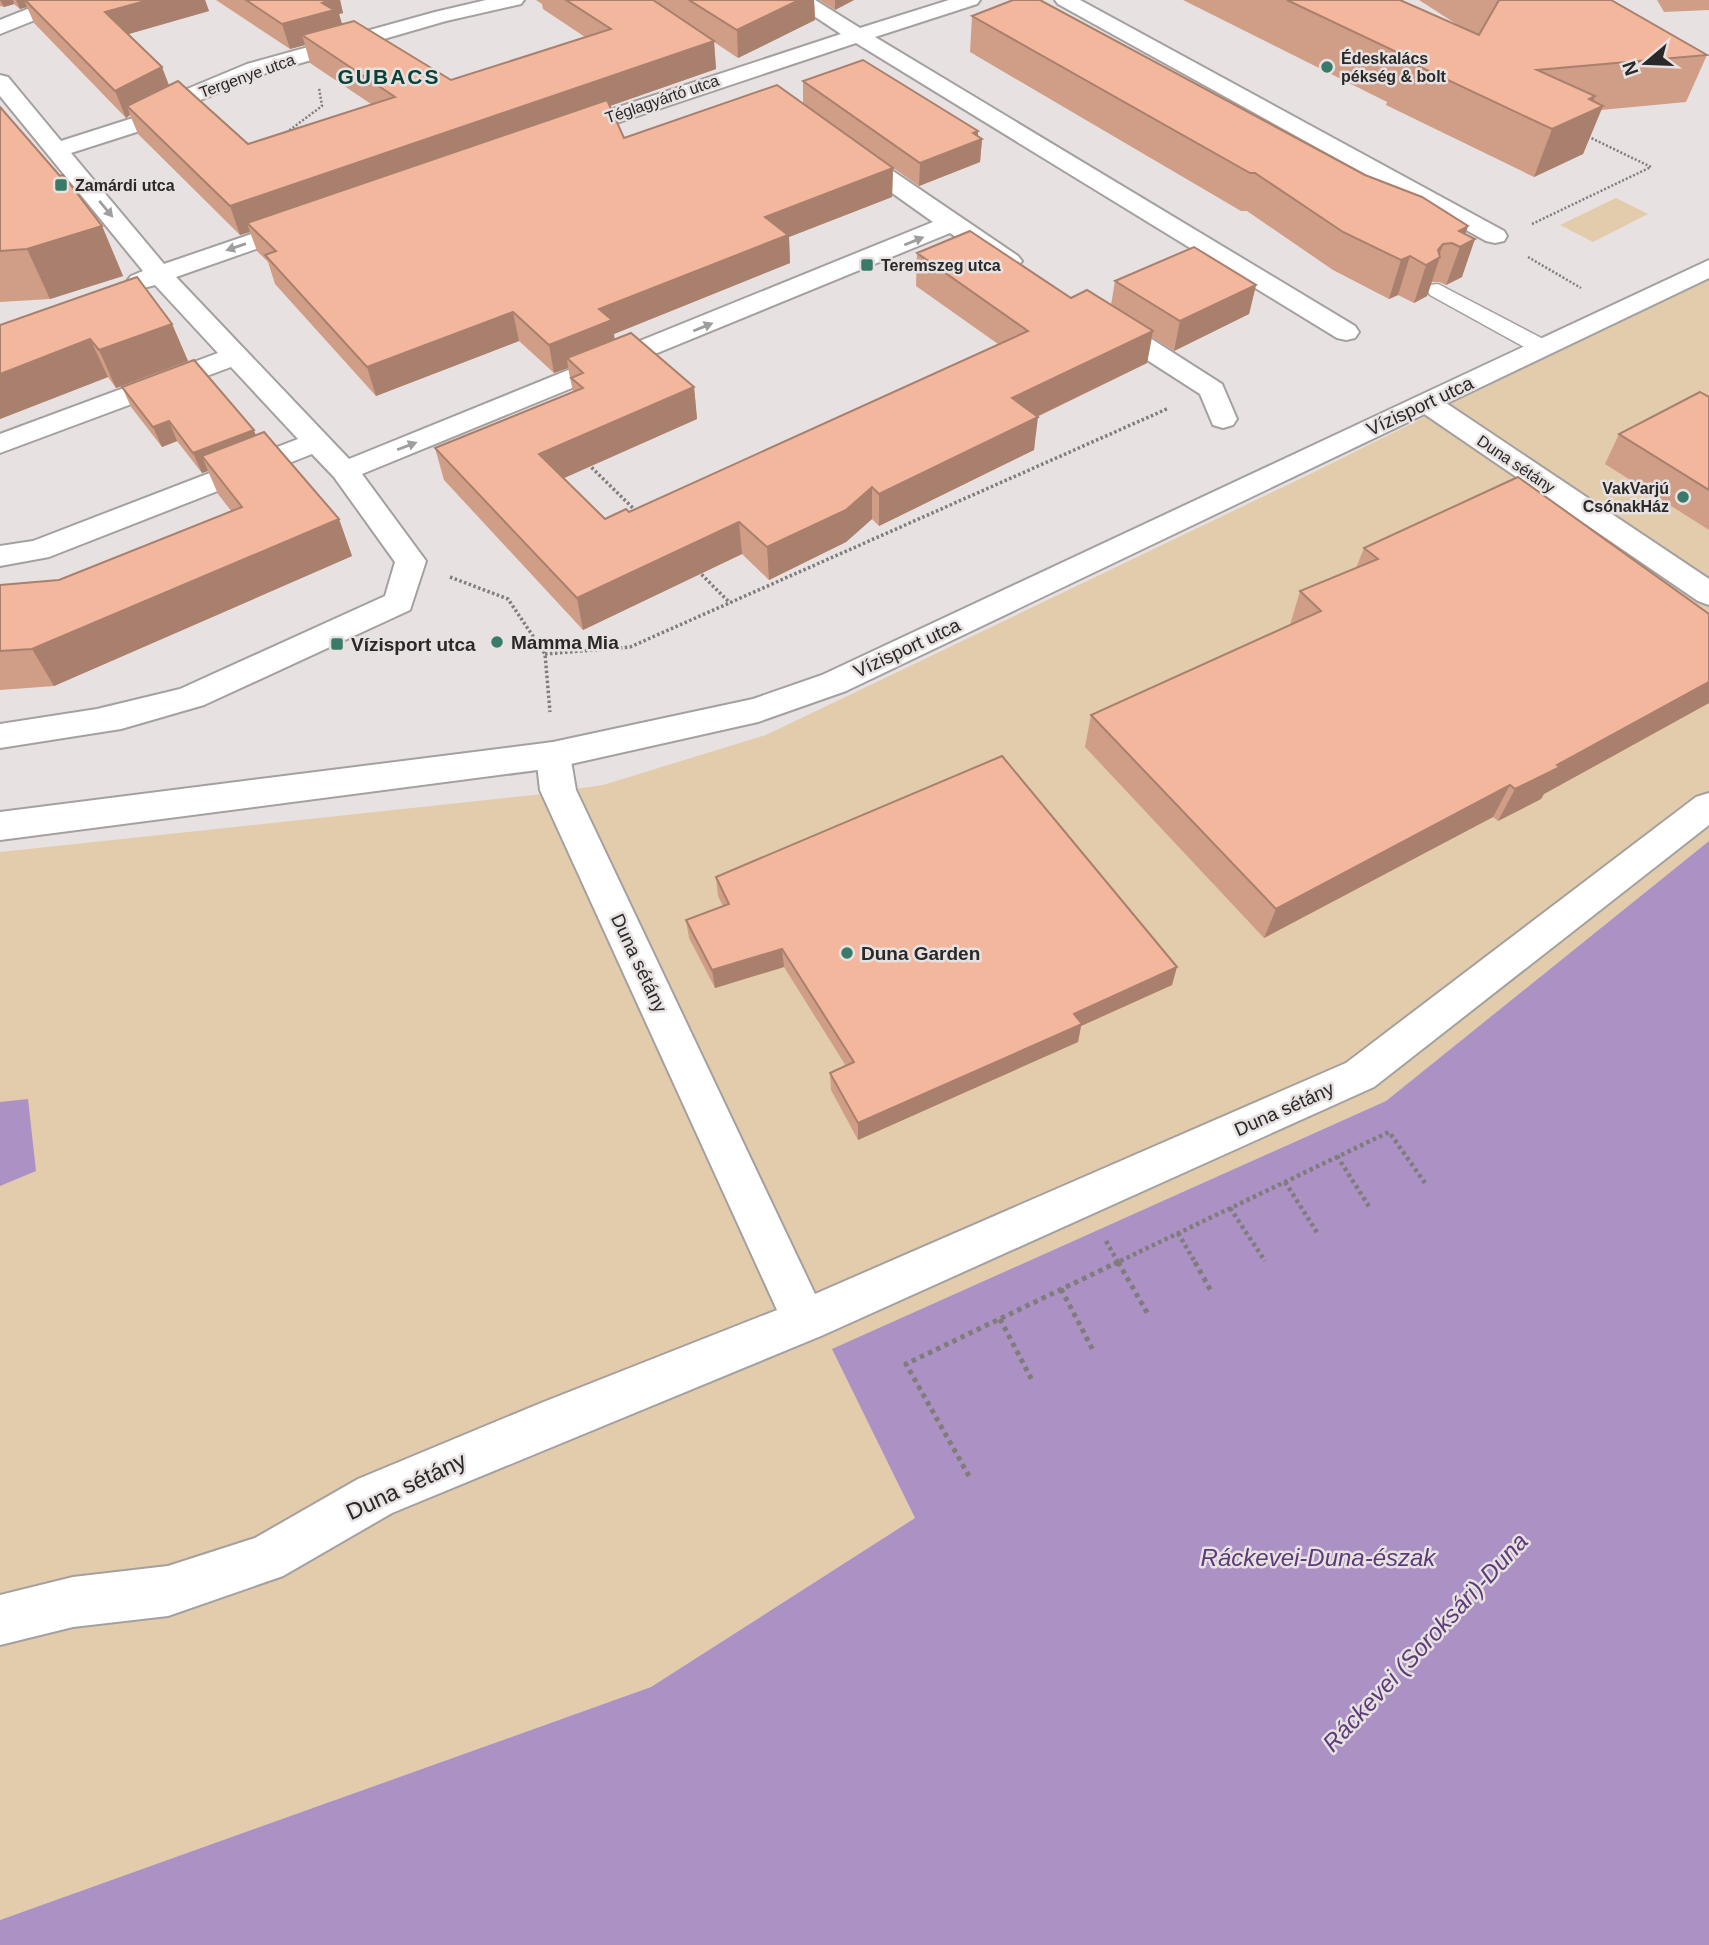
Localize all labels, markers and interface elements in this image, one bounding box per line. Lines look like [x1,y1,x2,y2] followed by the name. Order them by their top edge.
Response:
[1611,28,1681,98] north arrow
[1341,49,1447,85] place label: Édeskalács pékség & bolt
[197,51,297,101] street label: Tergenye utca
[1618,58,1643,78] text: N
[1319,59,1335,75] marker: Édeskalács pékség & bolt
[337,65,441,88] district label: GUBACS
[603,72,721,126] street label: Téglagyártó utca
[53,177,69,193] marker: Zamárdi utca
[75,177,175,194] place label: Zamárdi utca
[99,200,114,218] one-way arrow
[904,235,925,246] one-way arrow
[225,242,246,253] one-way arrow
[859,257,875,273] marker: Teremszeg utca
[881,257,1001,274] place label: Teremszeg utca
[693,321,714,332] one-way arrow
[1363,372,1477,440] street label: Vízisport utca
[1474,432,1558,496] street label: Duna sétány
[397,440,418,451] one-way arrow
[1583,480,1669,515] place label: VakVarjú CsónakHáz
[1675,489,1691,505] marker: VakVarjú CsónakHáz
[850,614,964,682] street label: Vízisport utca
[511,632,619,653] place label: Mamma Mia
[351,634,476,655] place label: Vízisport utca
[489,634,505,650] marker: Mamma Mia
[329,636,345,652] marker: Vízisport utca
[607,910,671,1016] street label: Duna sétány
[861,943,980,964] place label: Duna Garden
[839,945,855,961] marker: Duna Garden
[1231,1078,1337,1140] street label: Duna sétány
[342,1447,470,1525] street label: Duna sétány
[1317,1527,1533,1757] water label: Ráckevei (Soroksári)-Duna
[1201,1544,1437,1571] water label: Ráckevei-Duna-észak

